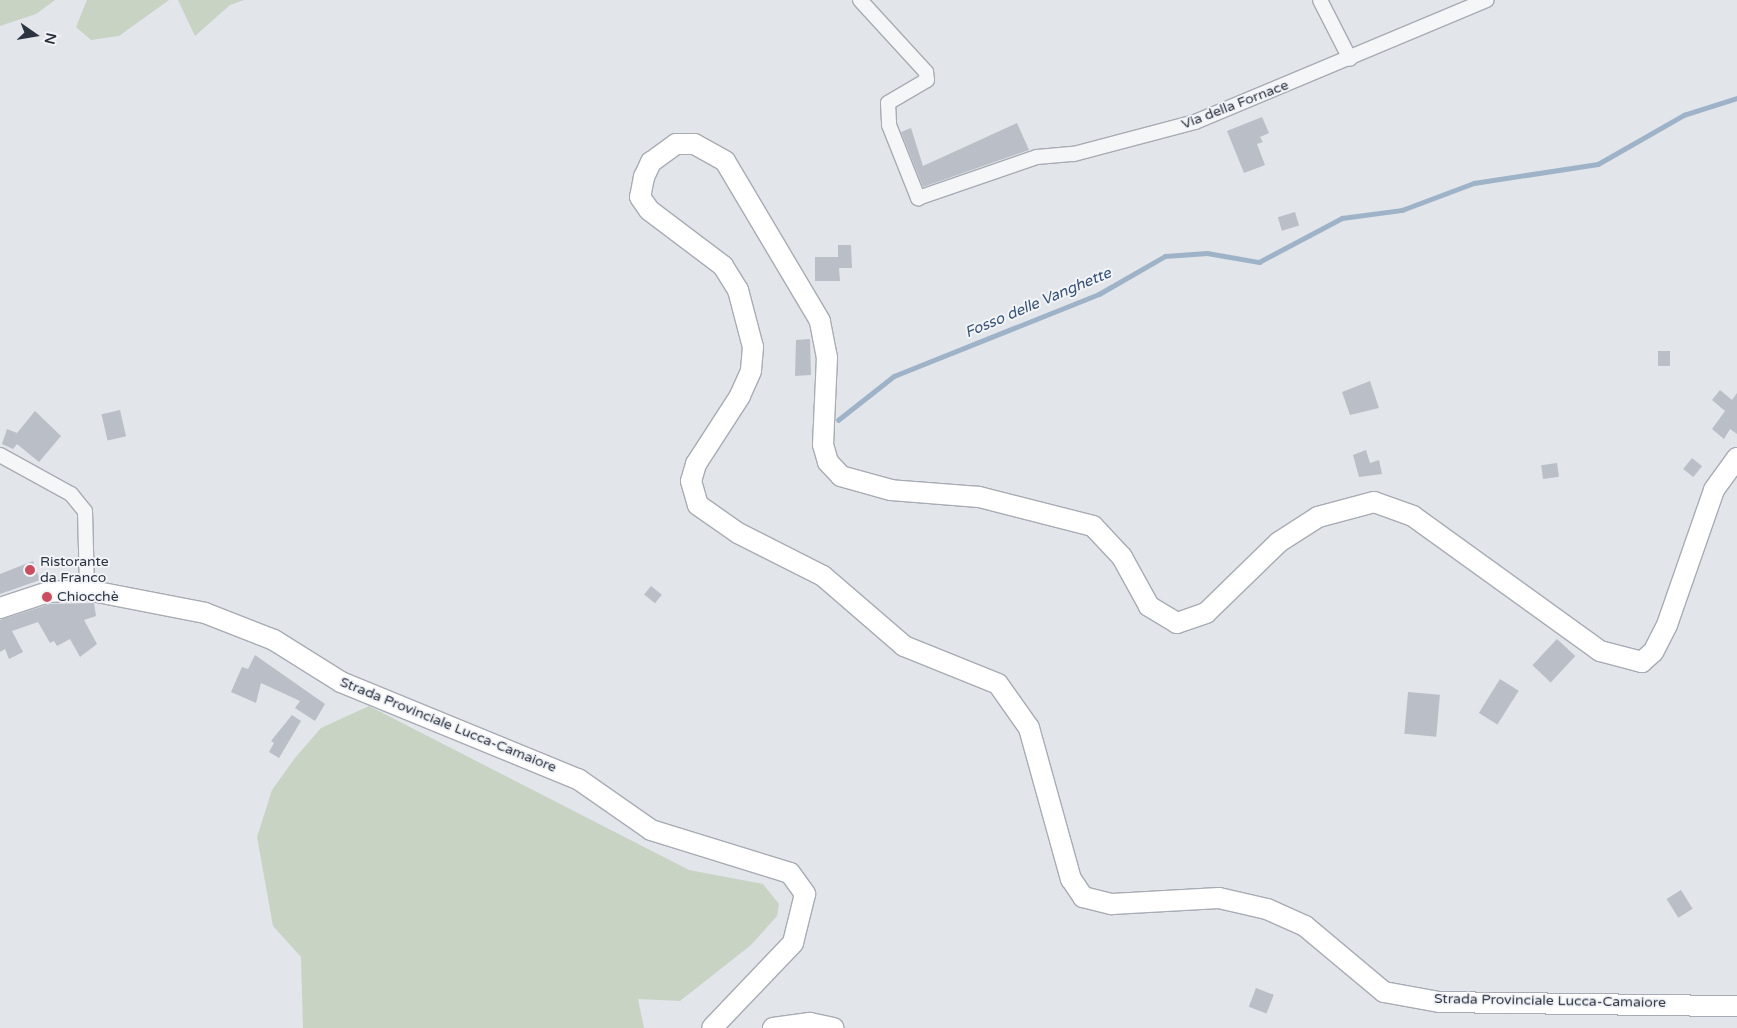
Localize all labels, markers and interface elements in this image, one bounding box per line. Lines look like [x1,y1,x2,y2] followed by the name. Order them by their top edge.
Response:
[10,10,60,60] north arrow
[41,31,60,46] text: N
[1179,77,1291,133] street label: Via della Fornace
[962,264,1114,342] water label: Fosso delle Vanghette
[40,554,109,586] place label: Ristorante da Franco
[24,564,36,576] marker: Ristorante da Franco
[57,589,119,605] place label: Chiocchè
[41,591,53,603] marker: Chiocchè
[337,674,559,776] street label: Strada Provinciale Lucca-Camaiore
[1434,991,1666,1011] street label: Strada Provinciale Lucca-Camaiore

